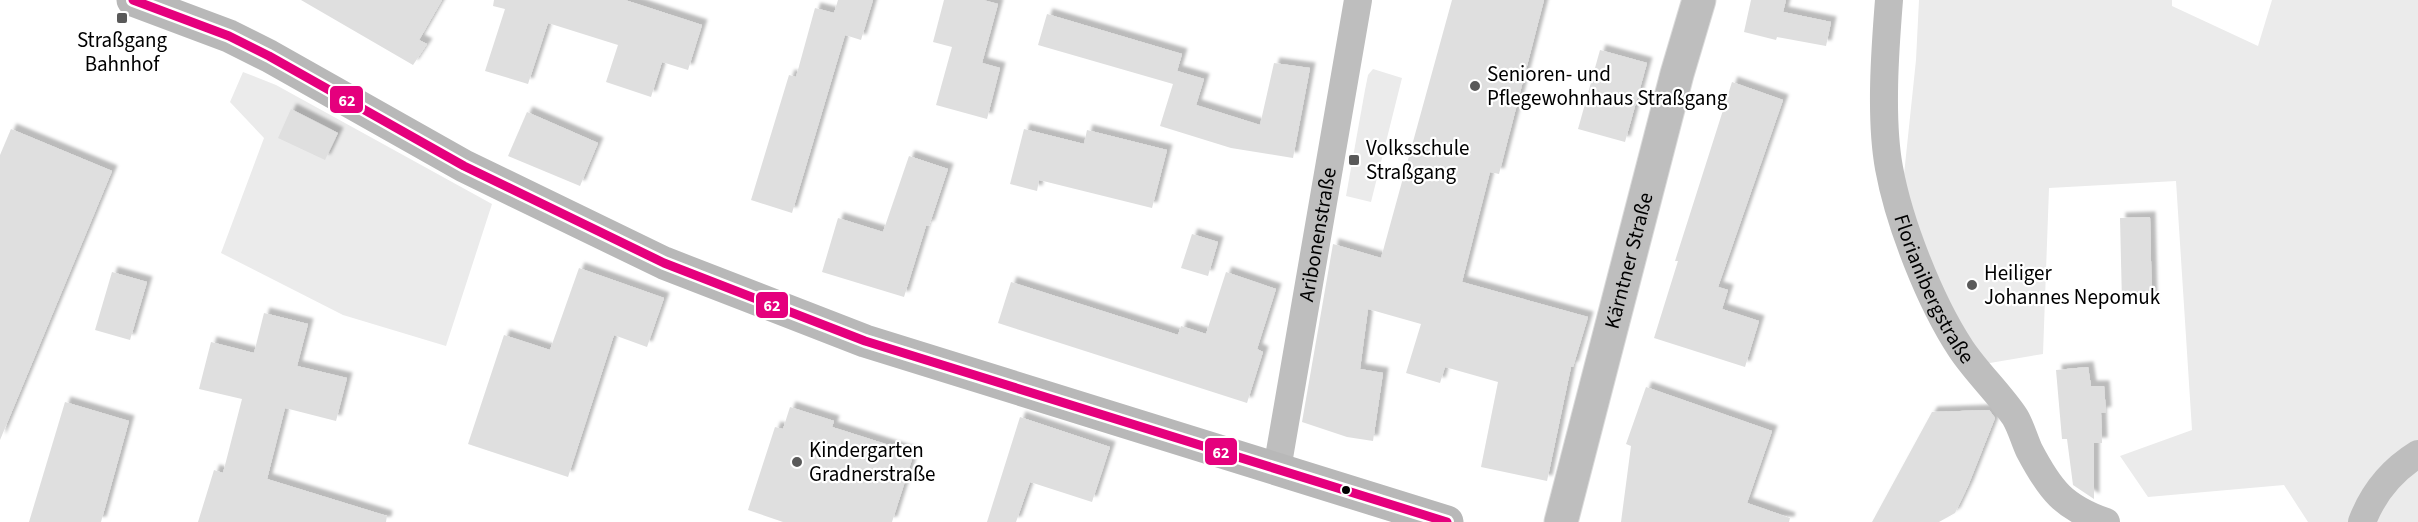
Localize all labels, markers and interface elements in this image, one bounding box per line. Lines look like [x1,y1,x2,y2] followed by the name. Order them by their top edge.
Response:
[115,11,129,25] marker: Straßgang Bahnhof
[77,25,168,79] place label: Straßgang Bahnhof
[1487,59,1728,113] place label: Senioren- und Pflegewohnhaus Straßgang
[1468,79,1482,93] marker: Senioren- und Pflegewohnhaus Straßgang
[329,85,364,114] line badge: 62
[339,90,355,112] text: 62
[1366,133,1469,187] place label: Volksschule Straßgang
[1347,153,1361,167] marker: Volksschule Straßgang
[1291,165,1344,304] street label: Aribonenstraße
[1597,189,1661,332] street label: Kärntner Straße
[1886,210,1982,370] street label: Florianibergstraße
[1984,258,2161,312] place label: Heiliger Johannes Nepomuk
[1965,278,1979,292] marker: Heiliger Johannes Nepomuk
[755,291,789,319] line badge: 62
[764,295,780,317] text: 62
[809,435,935,489] place label: Kindergarten Gradnerstraße
[1204,437,1238,466] line badge: 62
[1213,442,1229,464] text: 62
[790,455,804,469] marker: Kindergarten Gradnerstraße
[1340,484,1352,496] unlabelled marker

